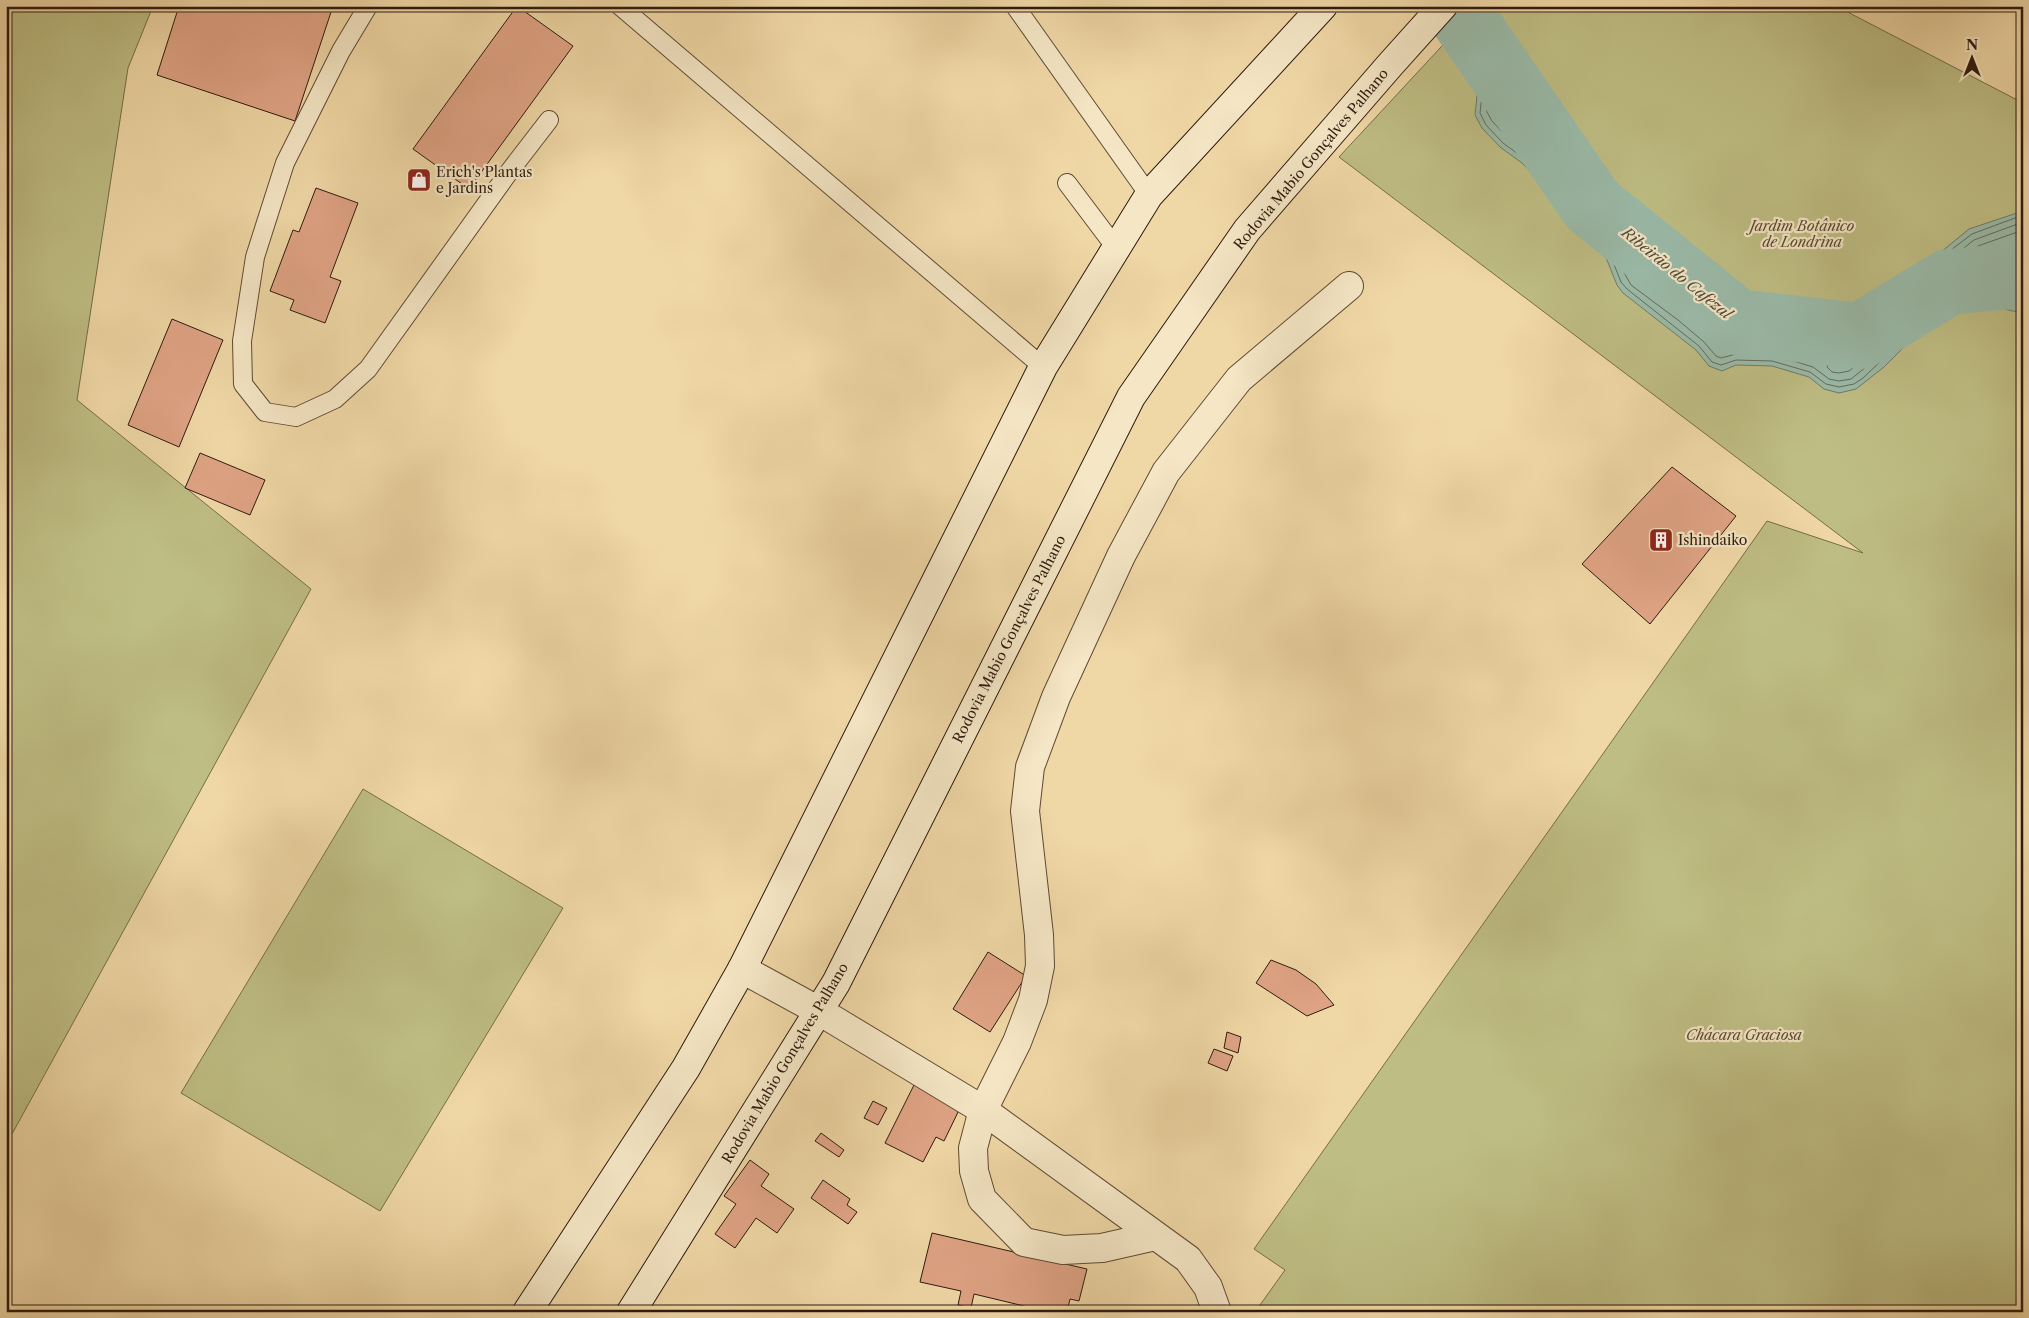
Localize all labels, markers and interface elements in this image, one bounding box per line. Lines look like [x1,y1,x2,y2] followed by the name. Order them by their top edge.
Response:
[1946,32,1996,82] north arrow
[1966,36,1978,54] text: N
[1230,65,1392,253] street label: Rodovia Mabio Gonçalves Palhano
[436,163,532,197] place label: Erich's Plantas e Jardins
[406,167,432,193] shop icon: Erich's Plantas e Jardins
[1746,217,1854,251] park label: Jardim Botânico de Londrina
[1617,222,1738,325] water label: Ribeirão do Cafezal
[1648,527,1674,553] building icon: Ishindaiko
[1678,531,1747,549] place label: Ishindaiko
[949,532,1069,746] street label: Rodovia Mabio Gonçalves Palhano
[718,959,852,1167] street label: Rodovia Mabio Gonçalves Palhano
[1686,1026,1803,1044] park label: Chácara Graciosa

